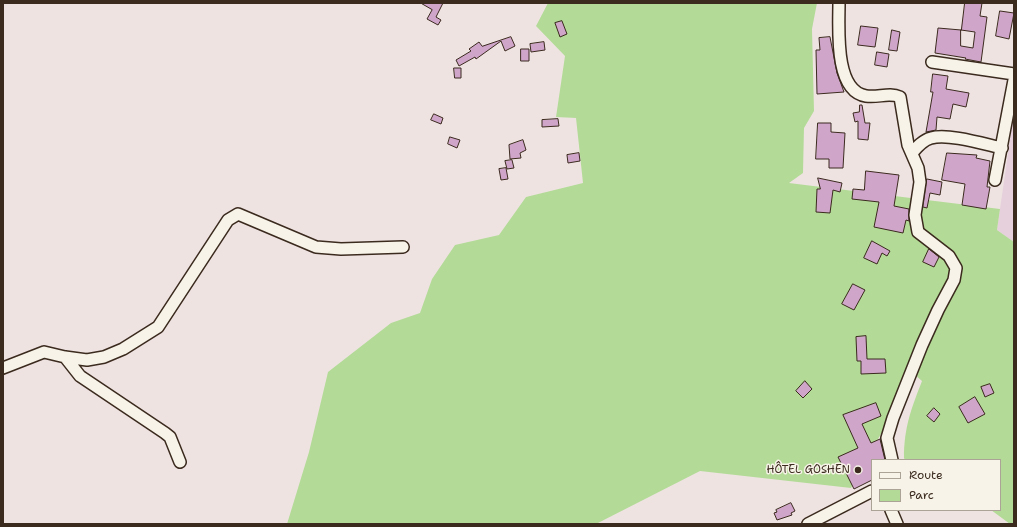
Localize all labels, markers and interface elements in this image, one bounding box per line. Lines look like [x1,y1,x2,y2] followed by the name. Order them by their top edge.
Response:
[871,459,1001,511] legend
[766,463,850,477] place label: HÔTEL GOSHEN
[853,465,863,475] marker: HÔTEL GOSHEN
[909,467,943,483] text: Route
[909,487,934,503] text: Parc

